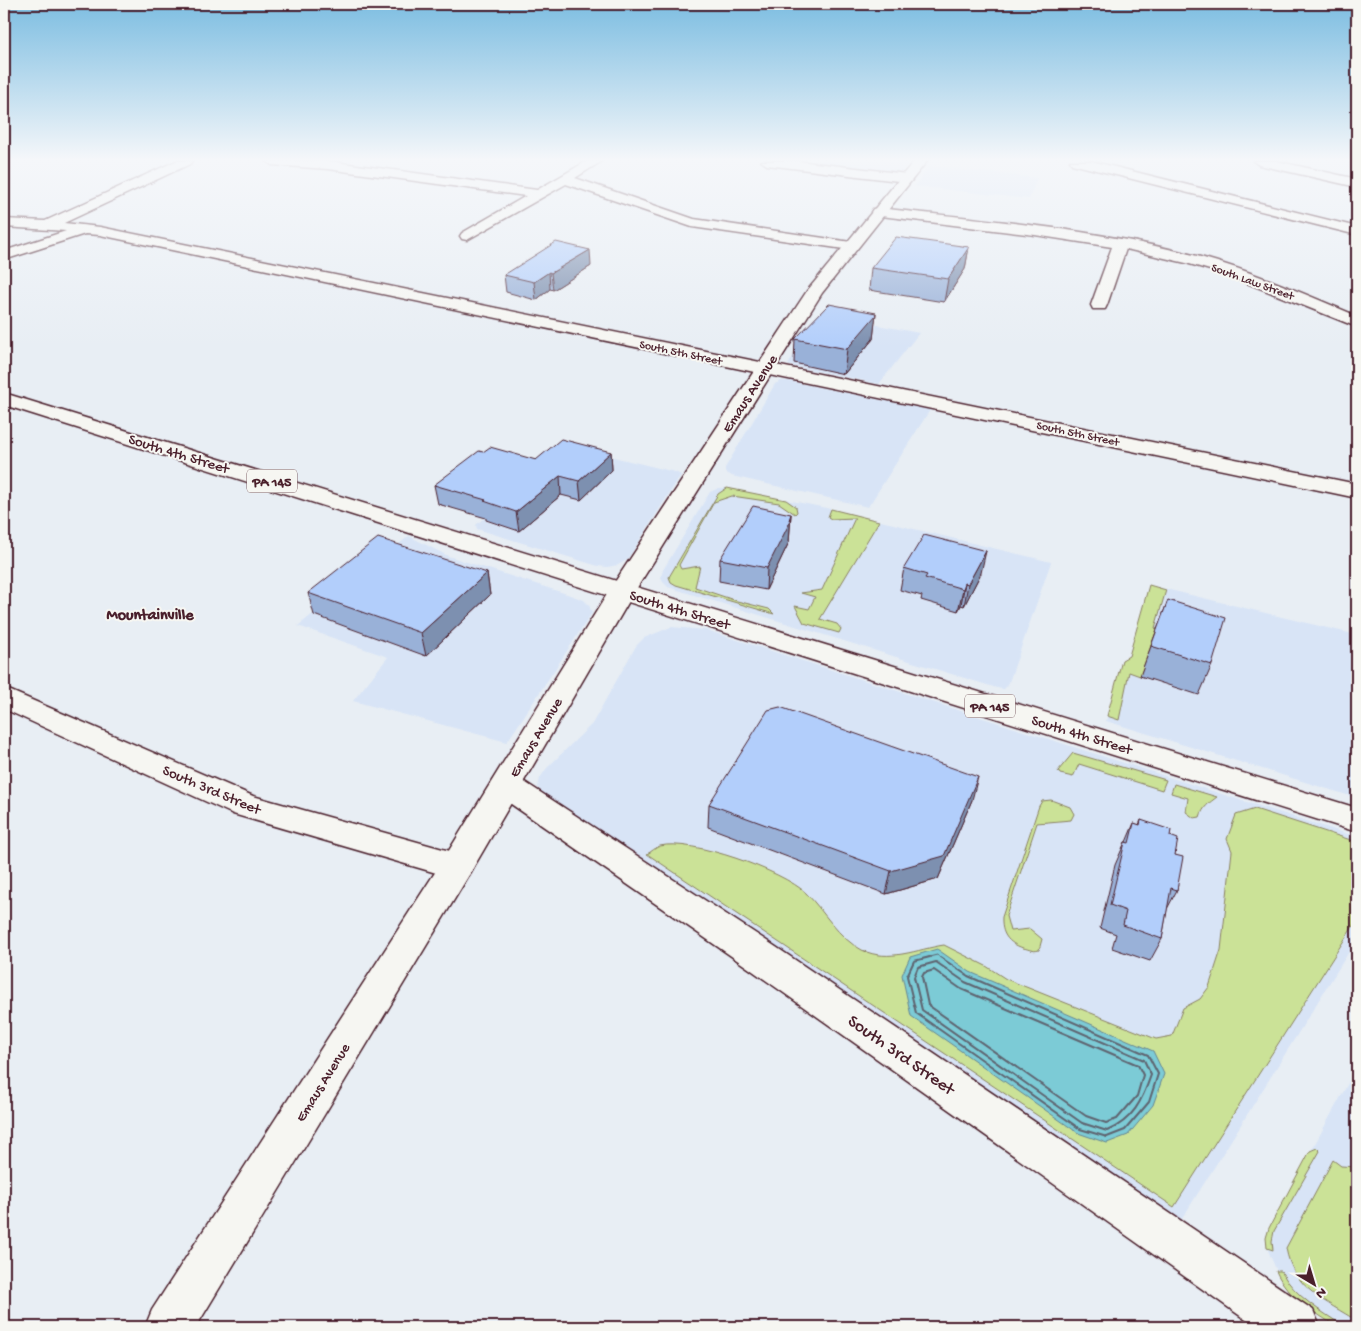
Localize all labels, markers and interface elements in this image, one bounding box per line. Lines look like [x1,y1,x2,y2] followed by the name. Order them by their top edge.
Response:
[1209,261,1297,305] street label: South Law Street
[638,338,724,370] street label: South 5th Street
[719,351,783,437] street label: Emaus Avenue
[1035,419,1121,451] street label: South 5th Street
[126,431,233,479] street label: South 4th Street
[247,470,297,492] road number: PA 145
[627,587,734,635] street label: South 4th Street
[107,607,194,626] district label: Mountainville
[965,694,1015,718] road number: PA 145
[506,695,568,781] street label: Emaus Avenue
[1029,712,1136,760] street label: South 4th Street
[159,762,265,820] street label: South 3rd Street
[843,1011,960,1102] street label: South 3rd Street
[292,1040,355,1126] street label: Emaus Avenue
[1288,1258,1338,1308] north arrow
[1312,1283,1329,1302] text: N

